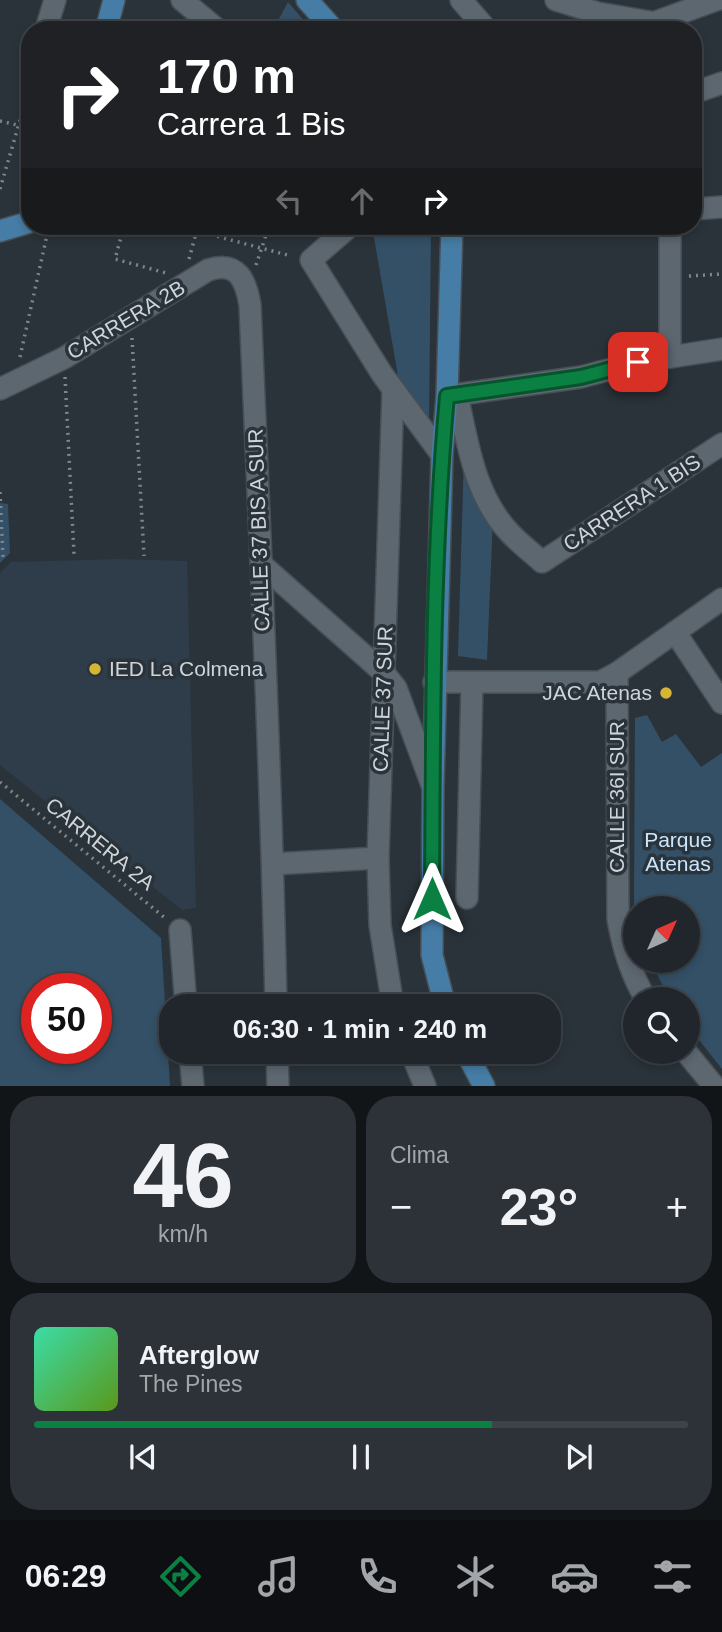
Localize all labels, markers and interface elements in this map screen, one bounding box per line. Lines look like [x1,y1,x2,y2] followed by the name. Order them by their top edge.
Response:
[42,49,133,140] icon: right
[157,49,296,103] text: 170 m
[157,106,346,142] text: Carrera 1 Bis
[270,182,308,220] icon: left
[343,182,381,220] icon: ahead
[416,182,454,220] icon: right
[63,275,189,364] street label: CARRERA 2B
[608,332,668,392] pin
[619,343,657,381] icon: arrive
[243,428,274,632] street label: CALLE 37 BIS A SUR
[559,450,705,555] street label: CARRERA 1 BIS
[368,626,397,772] street label: CALLE 37 SUR
[109,657,263,680] place label: IED La Colmena
[87,661,103,677] marker: IED La Colmena
[542,681,652,704] place label: JAC Atenas
[658,685,674,701] marker: JAC Atenas
[605,721,628,873] street label: CALLE 36I SUR
[41,793,159,894] street label: CARRERA 2A
[644,828,712,875] park label: Parque Atenas
[395,862,469,936] position arrow
[623,896,700,973] north arrow
[623,896,700,1064] map controls
[21,973,112,1064] speed limit sign: 50
[623,987,700,1064] button: search
[233,1014,487,1044] text: 06:30 · 1 min · 240 m
[132,1125,234,1226] text: 46
[390,1142,449,1168] text: Clima
[500,1178,578,1236] text: 23°
[390,1186,412,1228] text: −
[666,1186,688,1228] text: +
[158,1221,208,1247] text: km/h
[139,1340,259,1370] text: Afterglow
[139,1371,243,1397] text: The Pines
[124,1438,162,1476] icon: previous
[342,1438,380,1476] icon: pause
[560,1438,598,1476] icon: next
[156,1552,205,1601] icon: directions
[254,1552,303,1601] icon: music
[353,1552,402,1601] icon: phone
[451,1552,500,1601] icon: climate
[550,1552,599,1601] icon: car
[648,1552,697,1601] icon: filters
[25,1558,107,1594] text: 06:29

